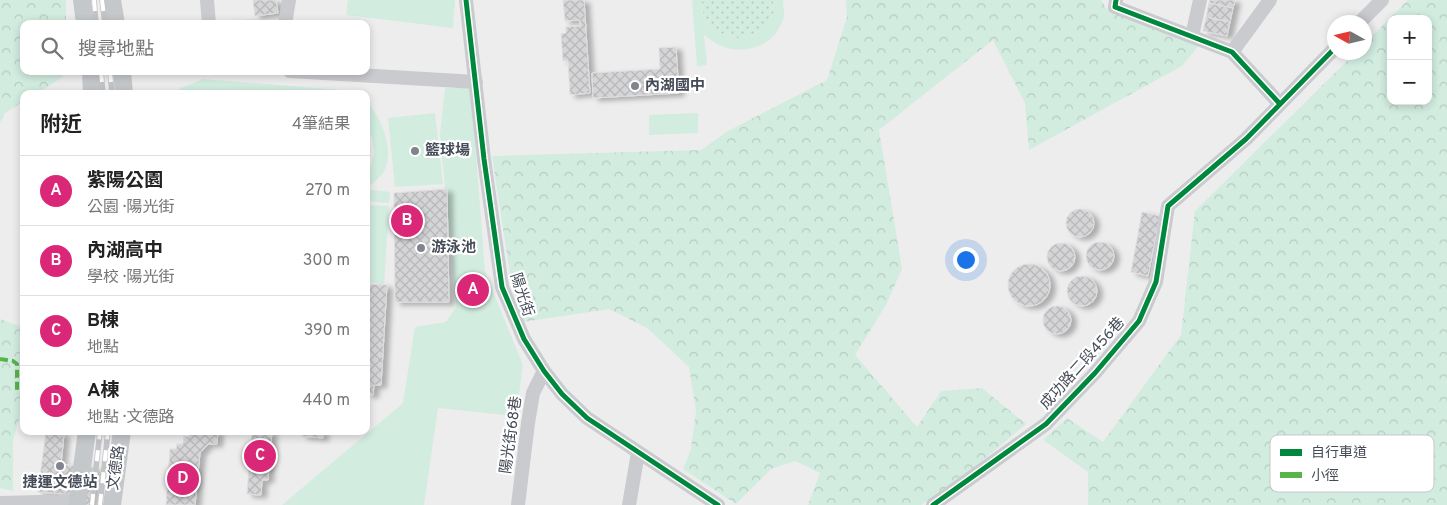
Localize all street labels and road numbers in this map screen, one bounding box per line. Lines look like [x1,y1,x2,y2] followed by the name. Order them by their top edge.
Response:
[505,271,537,319] street label: 陽光街
[1037,314,1129,414] street label: 成功路二段456巷
[497,395,527,475] street label: 陽光街68巷
[103,444,130,492] street label: 文德路

